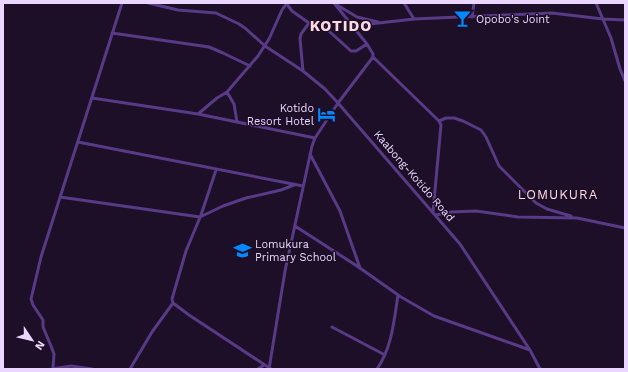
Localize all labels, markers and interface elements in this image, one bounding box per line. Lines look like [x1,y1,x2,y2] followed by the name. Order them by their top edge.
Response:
[453,9,473,29] bar icon: Opobo's Joint
[476,13,550,26] place label: Opobo's Joint
[310,17,372,35] district label: KOTIDO
[247,102,315,128] place label: Kotido Resort Hotel
[317,104,337,124] hotel icon: Kotido Resort Hotel
[371,128,457,224] street label: Kaabong-Kotido Road
[518,187,598,202] district label: LOMUKURA
[255,238,337,264] place label: Lomukura Primary School
[232,240,252,260] school or university icon: Lomukura Primary School
[12,320,52,360] north arrow
[32,338,47,353] text: N

